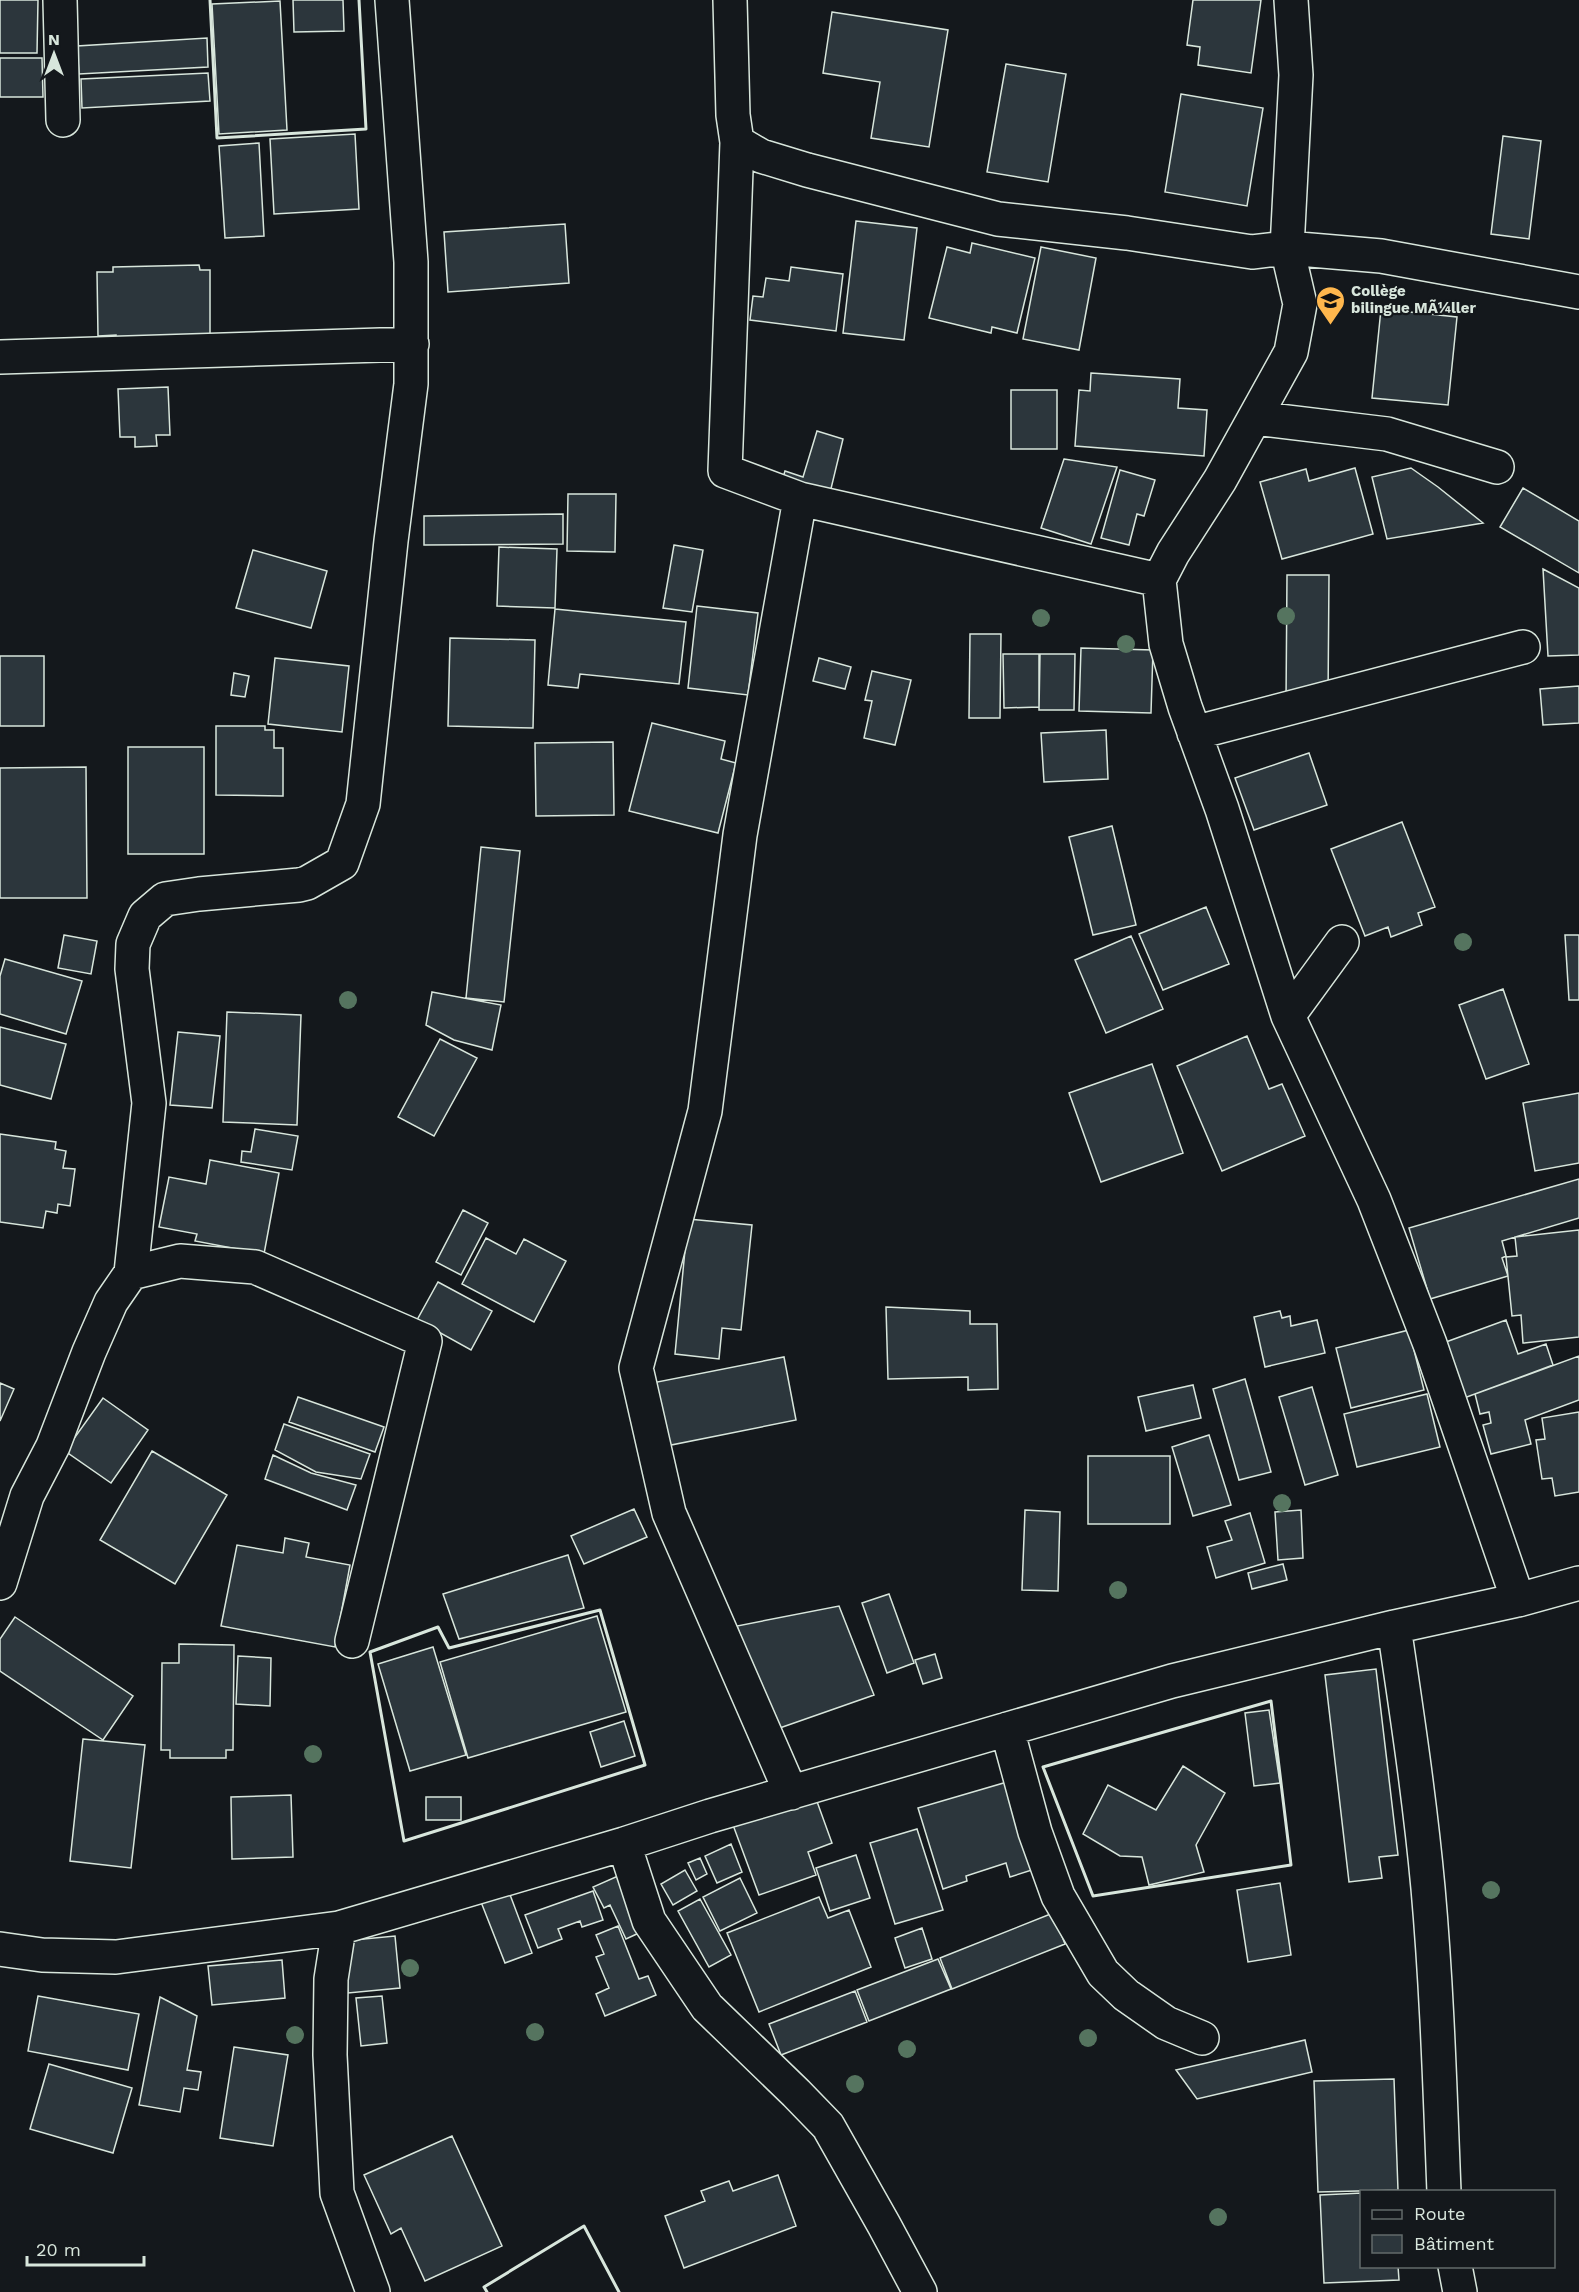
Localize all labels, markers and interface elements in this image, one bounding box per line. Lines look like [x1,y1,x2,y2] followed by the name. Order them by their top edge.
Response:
[24,24,84,84] north arrow
[48,30,60,49] text: N
[1351,282,1476,317] place label: Collège bilingue MÃ¼ller
[1314,284,1346,326] school or university icon: Collège bilingue MÃ¼ller
[1360,2190,1555,2268] legend
[1414,2203,1466,2224] text: Route
[27,2229,144,2267] scale bar
[1414,2233,1494,2254] text: Bâtiment
[36,2239,81,2260] text: 20 m

